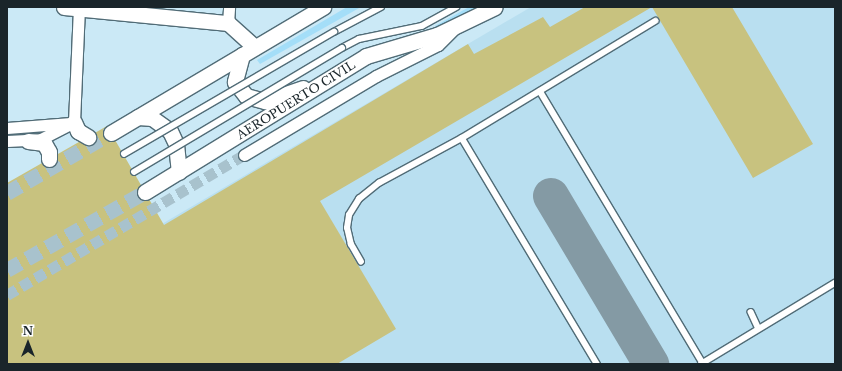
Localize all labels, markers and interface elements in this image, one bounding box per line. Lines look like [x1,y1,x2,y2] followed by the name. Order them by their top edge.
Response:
[234,58,358,142] street label: AEROPUERTO CIVIL
[8,323,48,363] north arrow
[23,324,33,338] text: N

